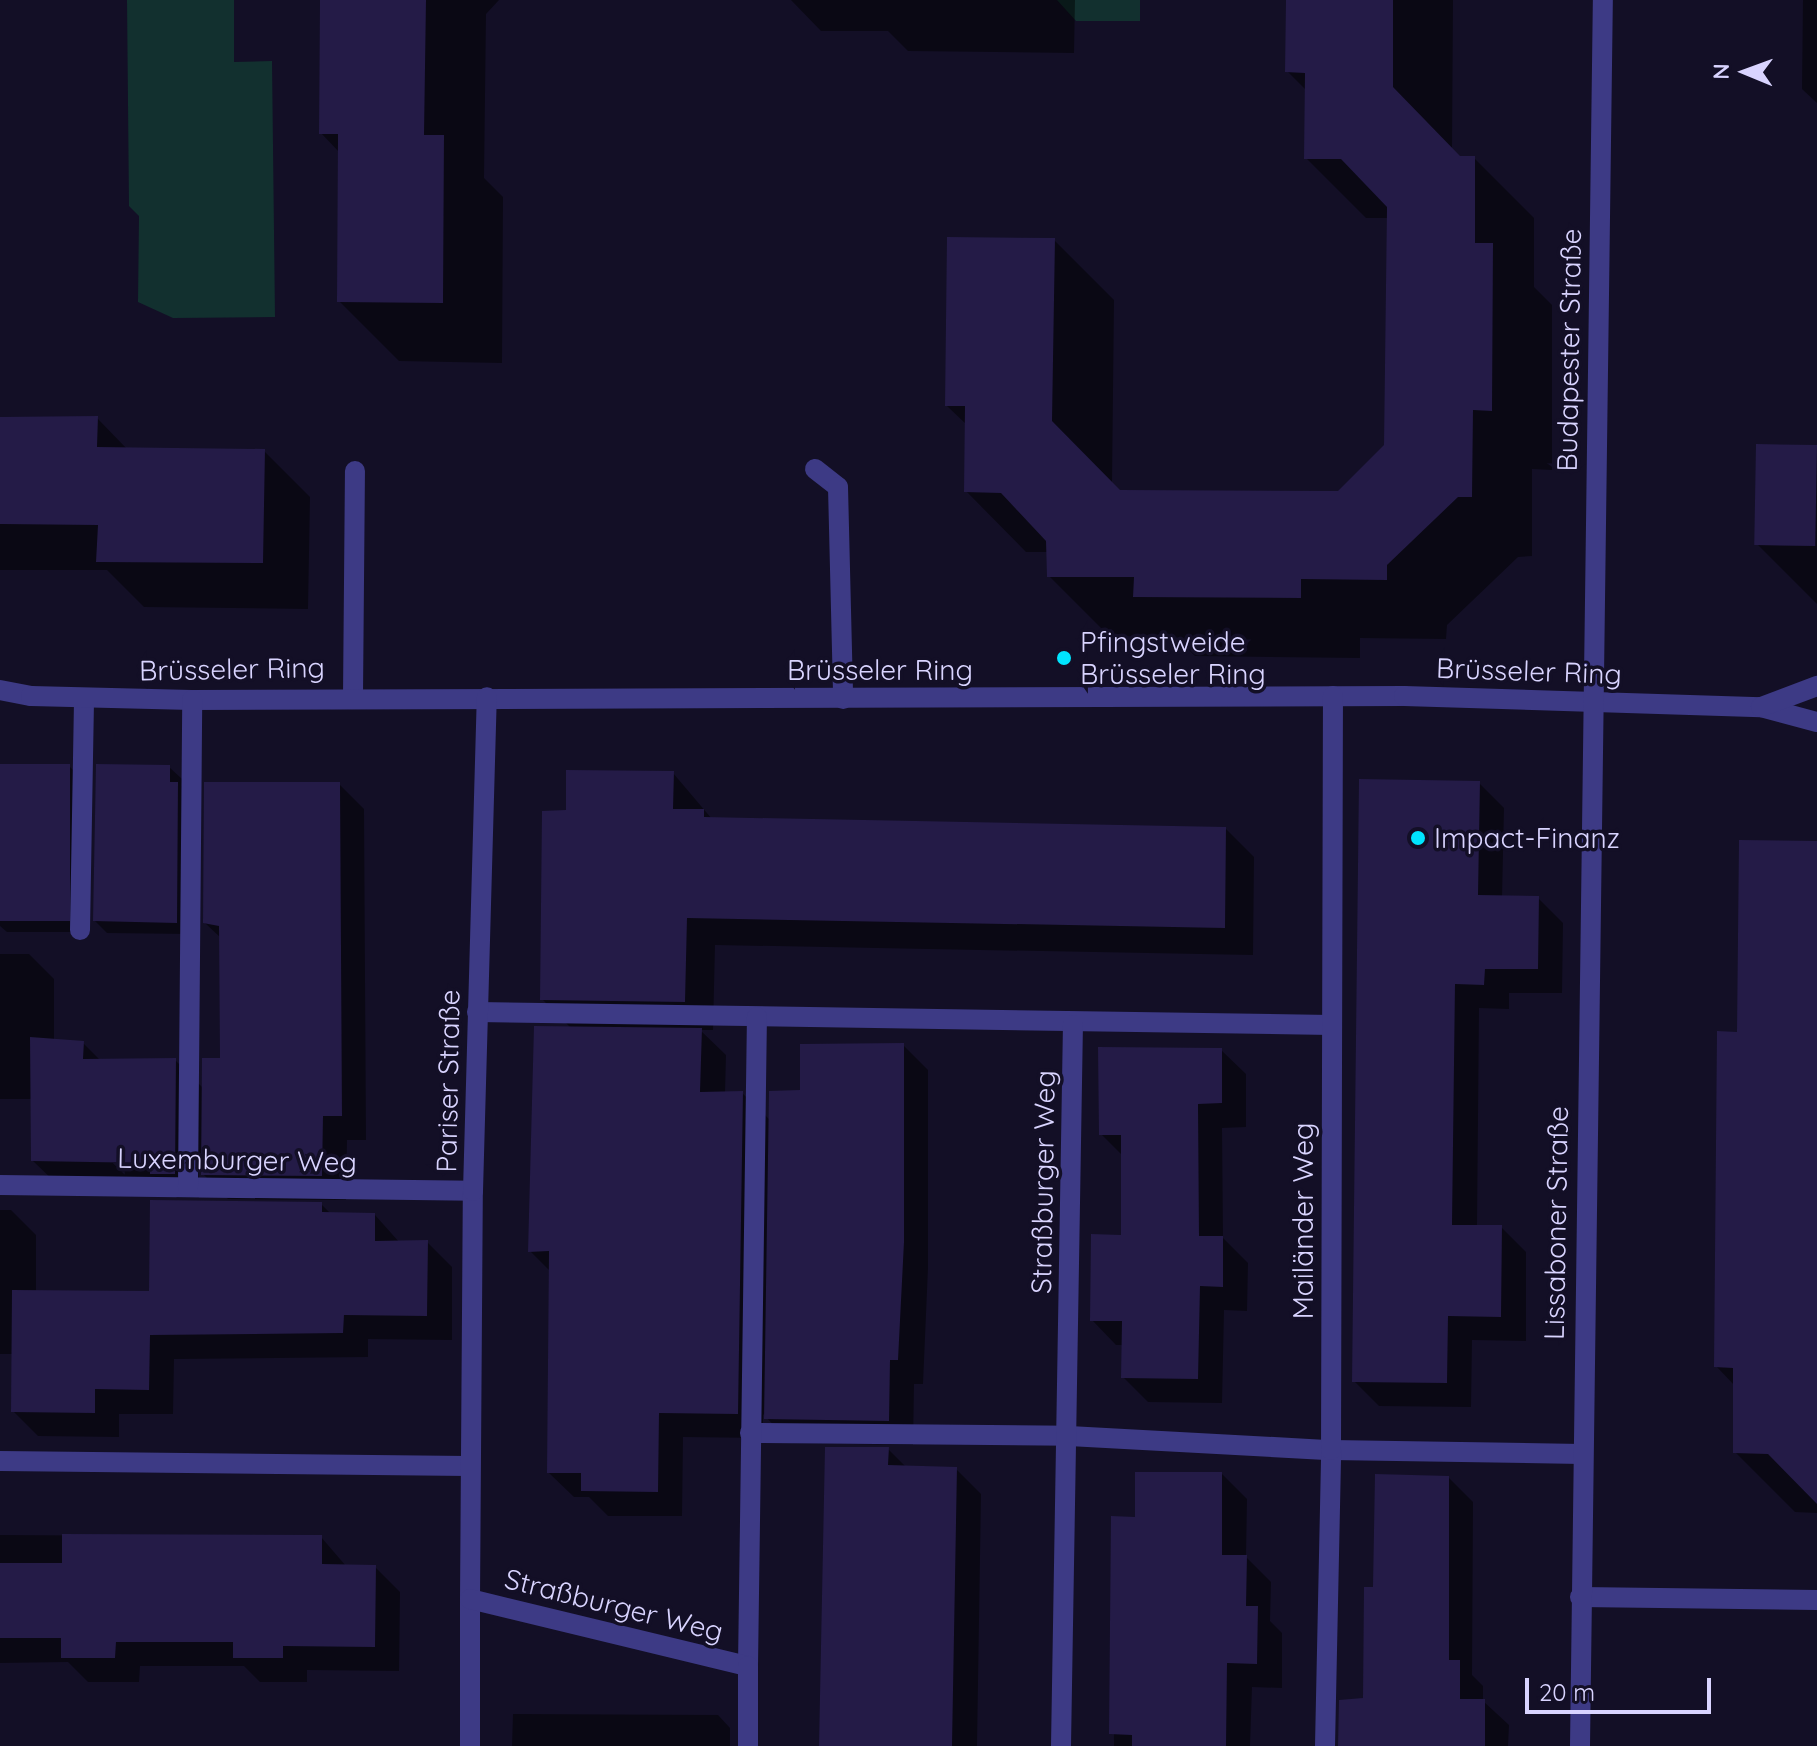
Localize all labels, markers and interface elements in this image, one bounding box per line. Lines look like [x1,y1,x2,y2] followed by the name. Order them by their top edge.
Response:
[1705,32,1785,112] north arrow
[1707,63,1735,80] text: N
[1550,228,1588,472] street label: Budapester Straße
[1080,625,1266,691] place label: Pfingstweide Brüsseler Ring
[1055,649,1073,667] marker: Pfingstweide Brüsseler Ring
[139,651,325,687] street label: Brüsseler Ring
[1436,651,1622,691] street label: Brüsseler Ring
[787,653,973,687] street label: Brüsseler Ring
[1434,821,1620,855] place label: Impact-Finanz
[1409,829,1427,847] marker: Impact-Finanz
[430,989,466,1173] street label: Pariser Straße
[1024,1070,1062,1294] street label: Straßburger Weg
[1537,1106,1575,1340] street label: Lissaboner Straße
[1286,1123,1320,1319] street label: Mailänder Weg
[117,1141,357,1179] street label: Luxemburger Weg
[501,1562,727,1648] street label: Straßburger Weg
[1529,1662,1715,1712] scale bar
[1539,1677,1595,1707] text: 20 m

